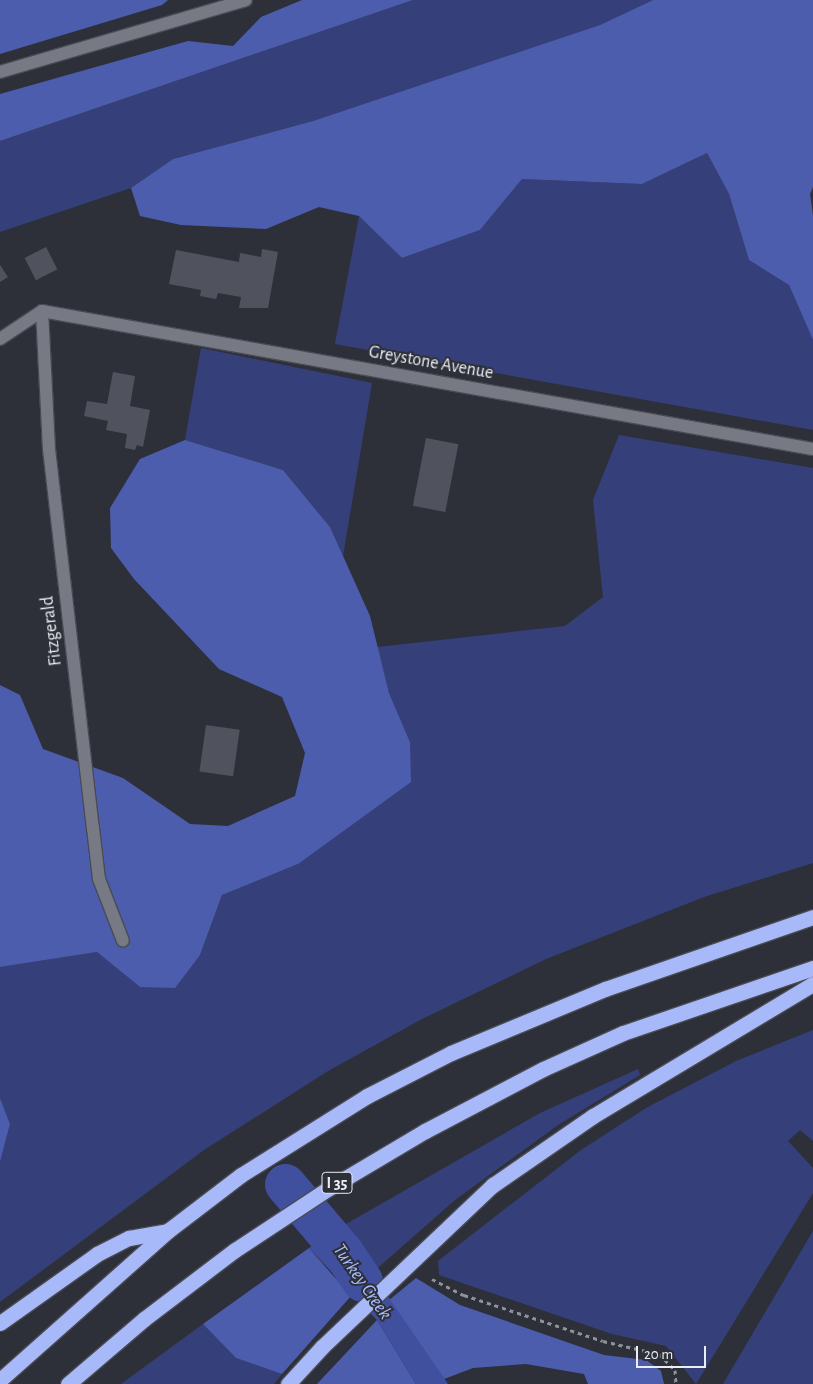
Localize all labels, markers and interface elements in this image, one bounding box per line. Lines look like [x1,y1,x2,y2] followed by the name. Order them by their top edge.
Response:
[367,341,495,385] street label: Greystone Avenue
[37,595,67,667] street label: Fitzgerald
[321,1170,353,1196] road number: I 35
[328,1240,396,1324] water label: Turkey Creek
[638,1336,708,1368] scale bar
[644,1347,673,1362] text: 20 m

